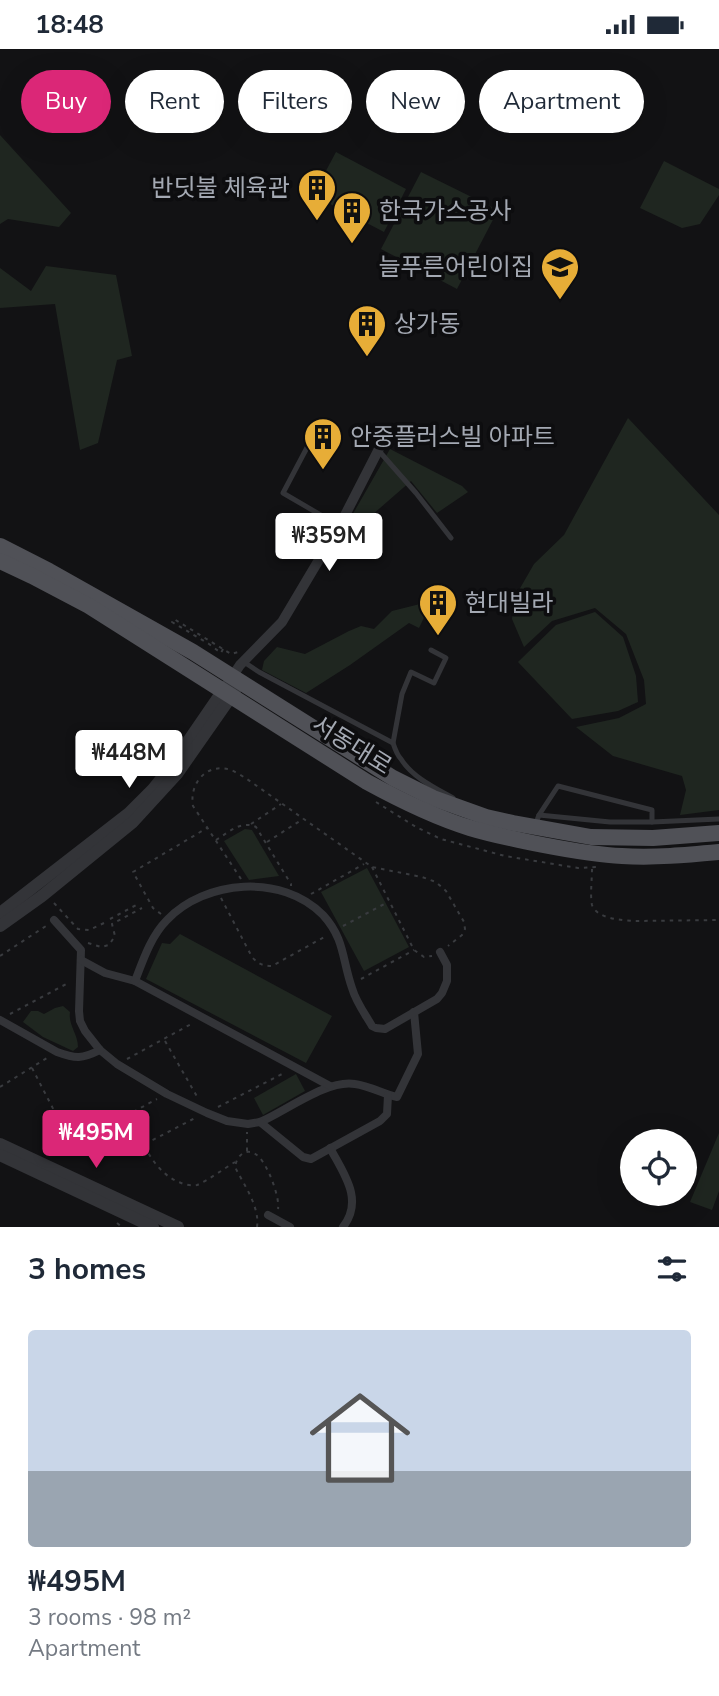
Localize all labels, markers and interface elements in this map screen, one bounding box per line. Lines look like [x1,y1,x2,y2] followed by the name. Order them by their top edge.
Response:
[35,7,104,42] text: 18:48
[21,70,111,133] chip: Buy
[125,70,224,133] chip: Rent
[238,70,352,133] chip: Filters
[366,70,465,133] chip: New
[479,70,644,133] chip: Apartment
[296,167,338,222] building icon: 반딧불 체육관
[151,172,290,204] place label: 반딧불 체육관
[331,190,373,245] building icon: 한국가스공사
[379,195,511,227] place label: 한국가스공사
[539,246,581,301] school or university icon: 늘푸른어린이집
[378,251,533,283] place label: 늘푸른어린이집
[346,303,388,358] building icon: 상가동
[394,308,460,340] place label: 상가동
[302,416,344,471] building icon: 안중플러스빌 아파트
[350,421,555,453] place label: 안중플러스빌 아파트
[280,513,378,573] pin: ₩359M
[291,520,367,551] text: ₩359M
[417,582,459,637] building icon: 현대빌라
[465,587,553,619] place label: 현대빌라
[306,708,398,782] street label: 서동대로
[80,731,178,790] pin: ₩448M
[91,737,167,768] text: ₩448M
[47,1111,145,1170] pin: ₩495M
[58,1117,134,1148] text: ₩495M
[620,1129,697,1206] map controls
[620,1129,697,1206] button: locate
[28,1249,146,1290] text: 3 homes
[653,1250,691,1288] icon: filters
[297,1375,423,1501] icon: home
[28,1561,126,1602] text: ₩495M
[28,1602,191,1633] text: 3 rooms · 98 m²
[28,1633,140,1664] text: Apartment

